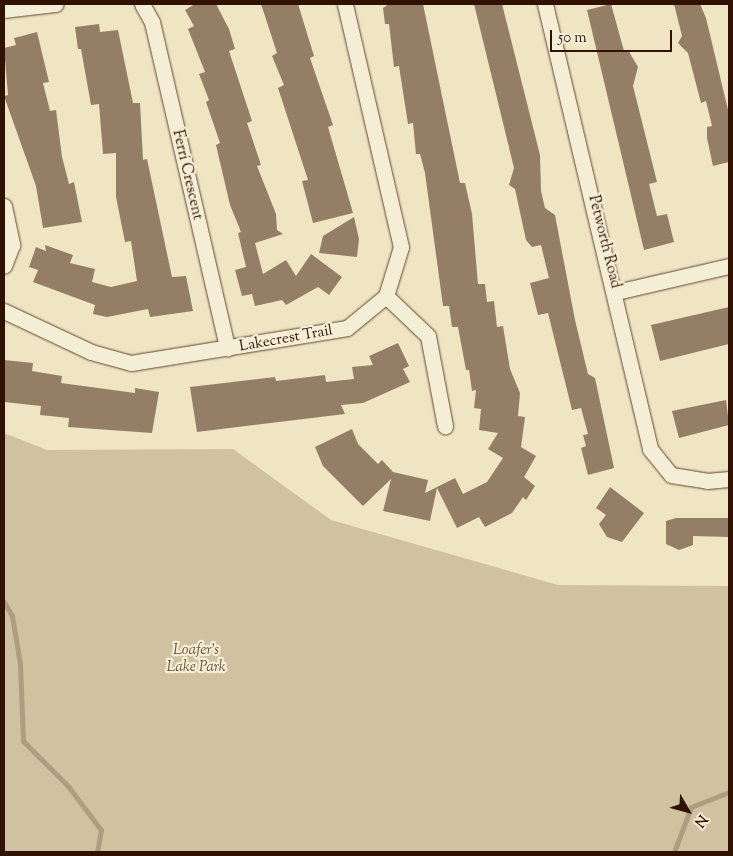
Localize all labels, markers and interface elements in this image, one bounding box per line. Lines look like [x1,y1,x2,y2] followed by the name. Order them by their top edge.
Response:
[553,20,676,52] scale bar
[558,28,587,49] text: 50 m
[168,128,206,222] street label: Ferri Crescent
[584,194,624,290] street label: Petworth Road
[238,322,334,356] street label: Lakecrest Trail
[166,641,226,676] park label: Loafer's Lake Park
[663,786,713,836] north arrow
[688,810,711,831] text: N

